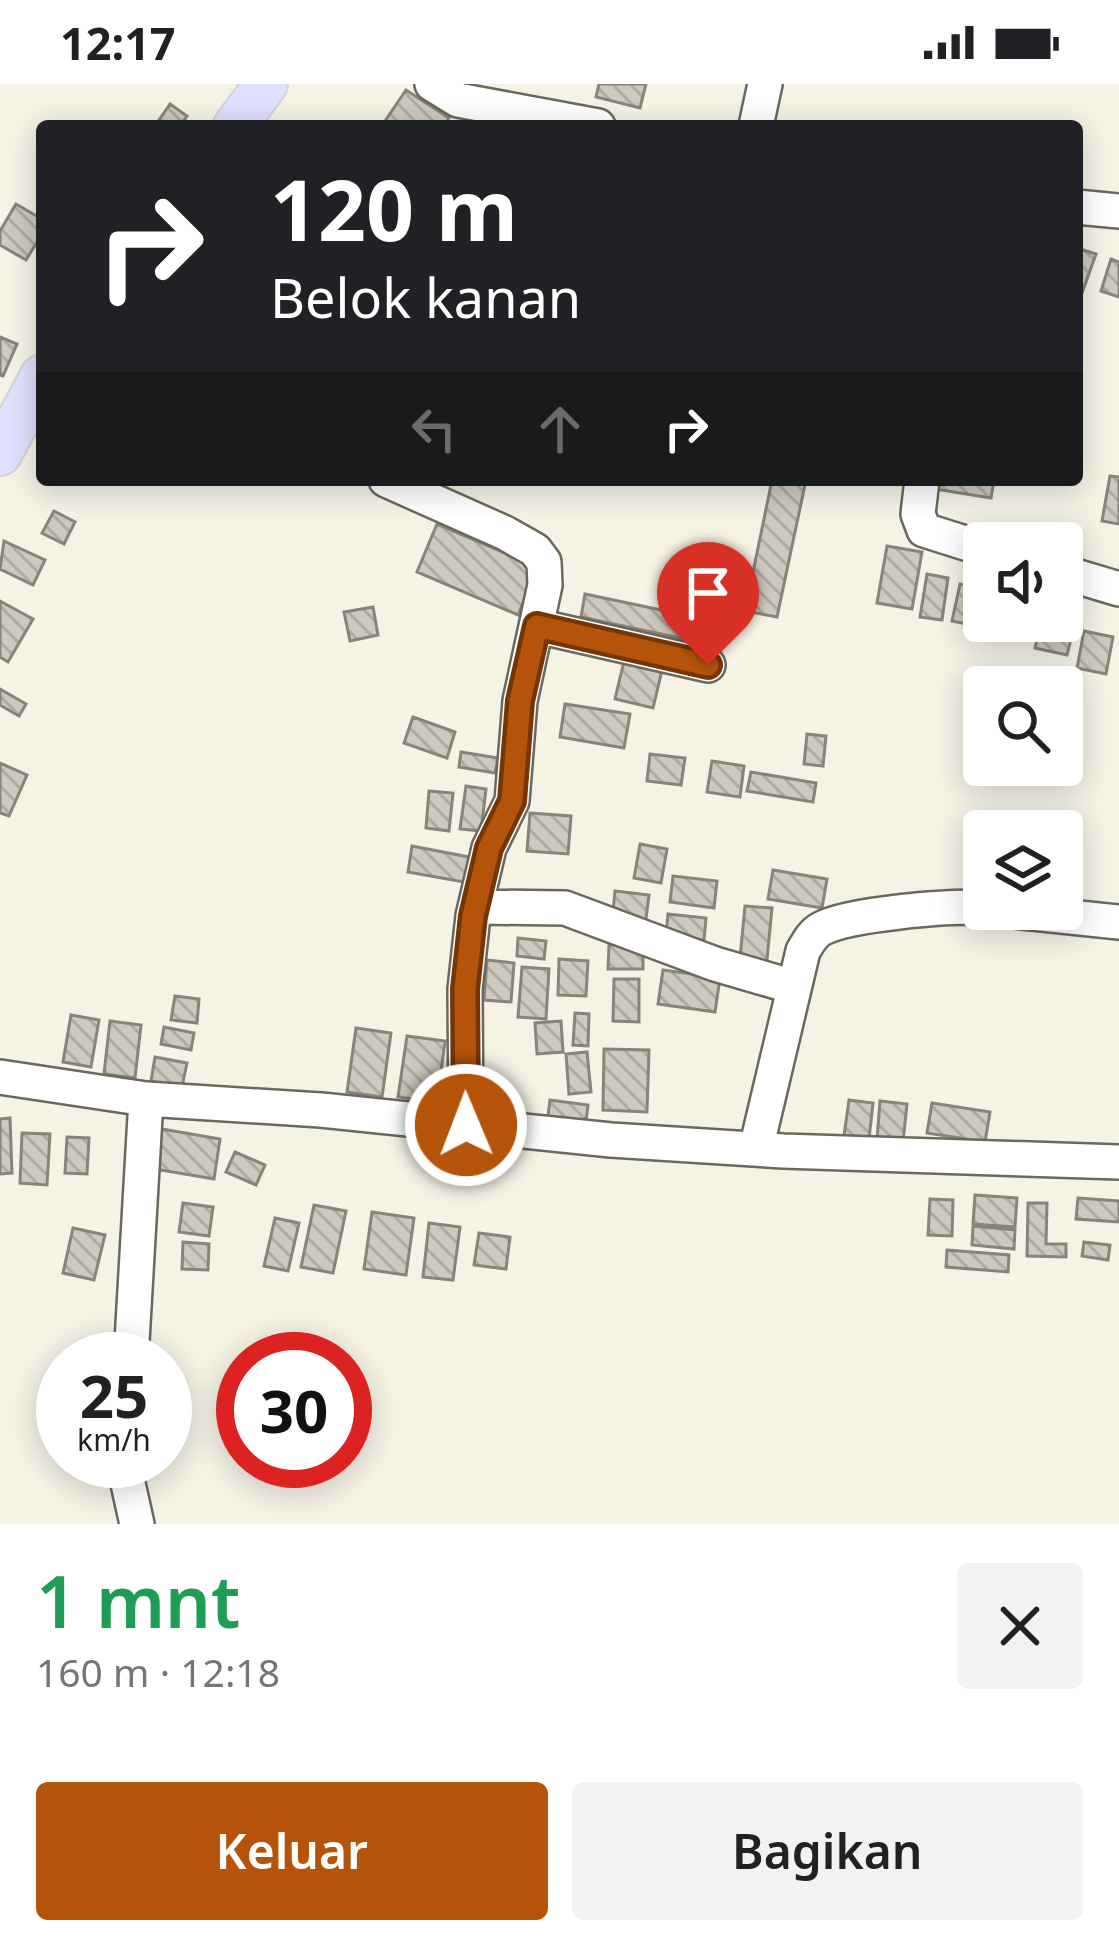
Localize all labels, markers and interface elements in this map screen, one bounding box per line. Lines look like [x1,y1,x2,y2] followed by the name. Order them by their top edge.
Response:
[60,12,176,73] text: 12:17
[270,151,518,266] text: 120 m
[72,168,228,324] icon: right
[270,260,581,334] text: Belok kanan
[401,396,467,462] icon: left
[527,396,593,462] icon: ahead
[653,396,719,462] icon: right
[963,522,1083,930] map controls
[963,522,1083,642] button: sound
[657,542,759,665] pin
[675,560,741,626] icon: arrive
[963,666,1083,786] button: search
[963,810,1083,930] button: layers
[403,1062,529,1188] position arrow
[216,1332,372,1488] speed limit sign: 30
[80,1354,148,1436] text: 25
[77,1419,151,1460] text: km/h
[36,1551,240,1649] text: 1 mnt
[957,1563,1083,1689] button: close
[36,1645,280,1698] text: 160 m · 12:18
[36,1782,548,1920] button: Keluar
[572,1782,1083,1920] button: Bagikan

